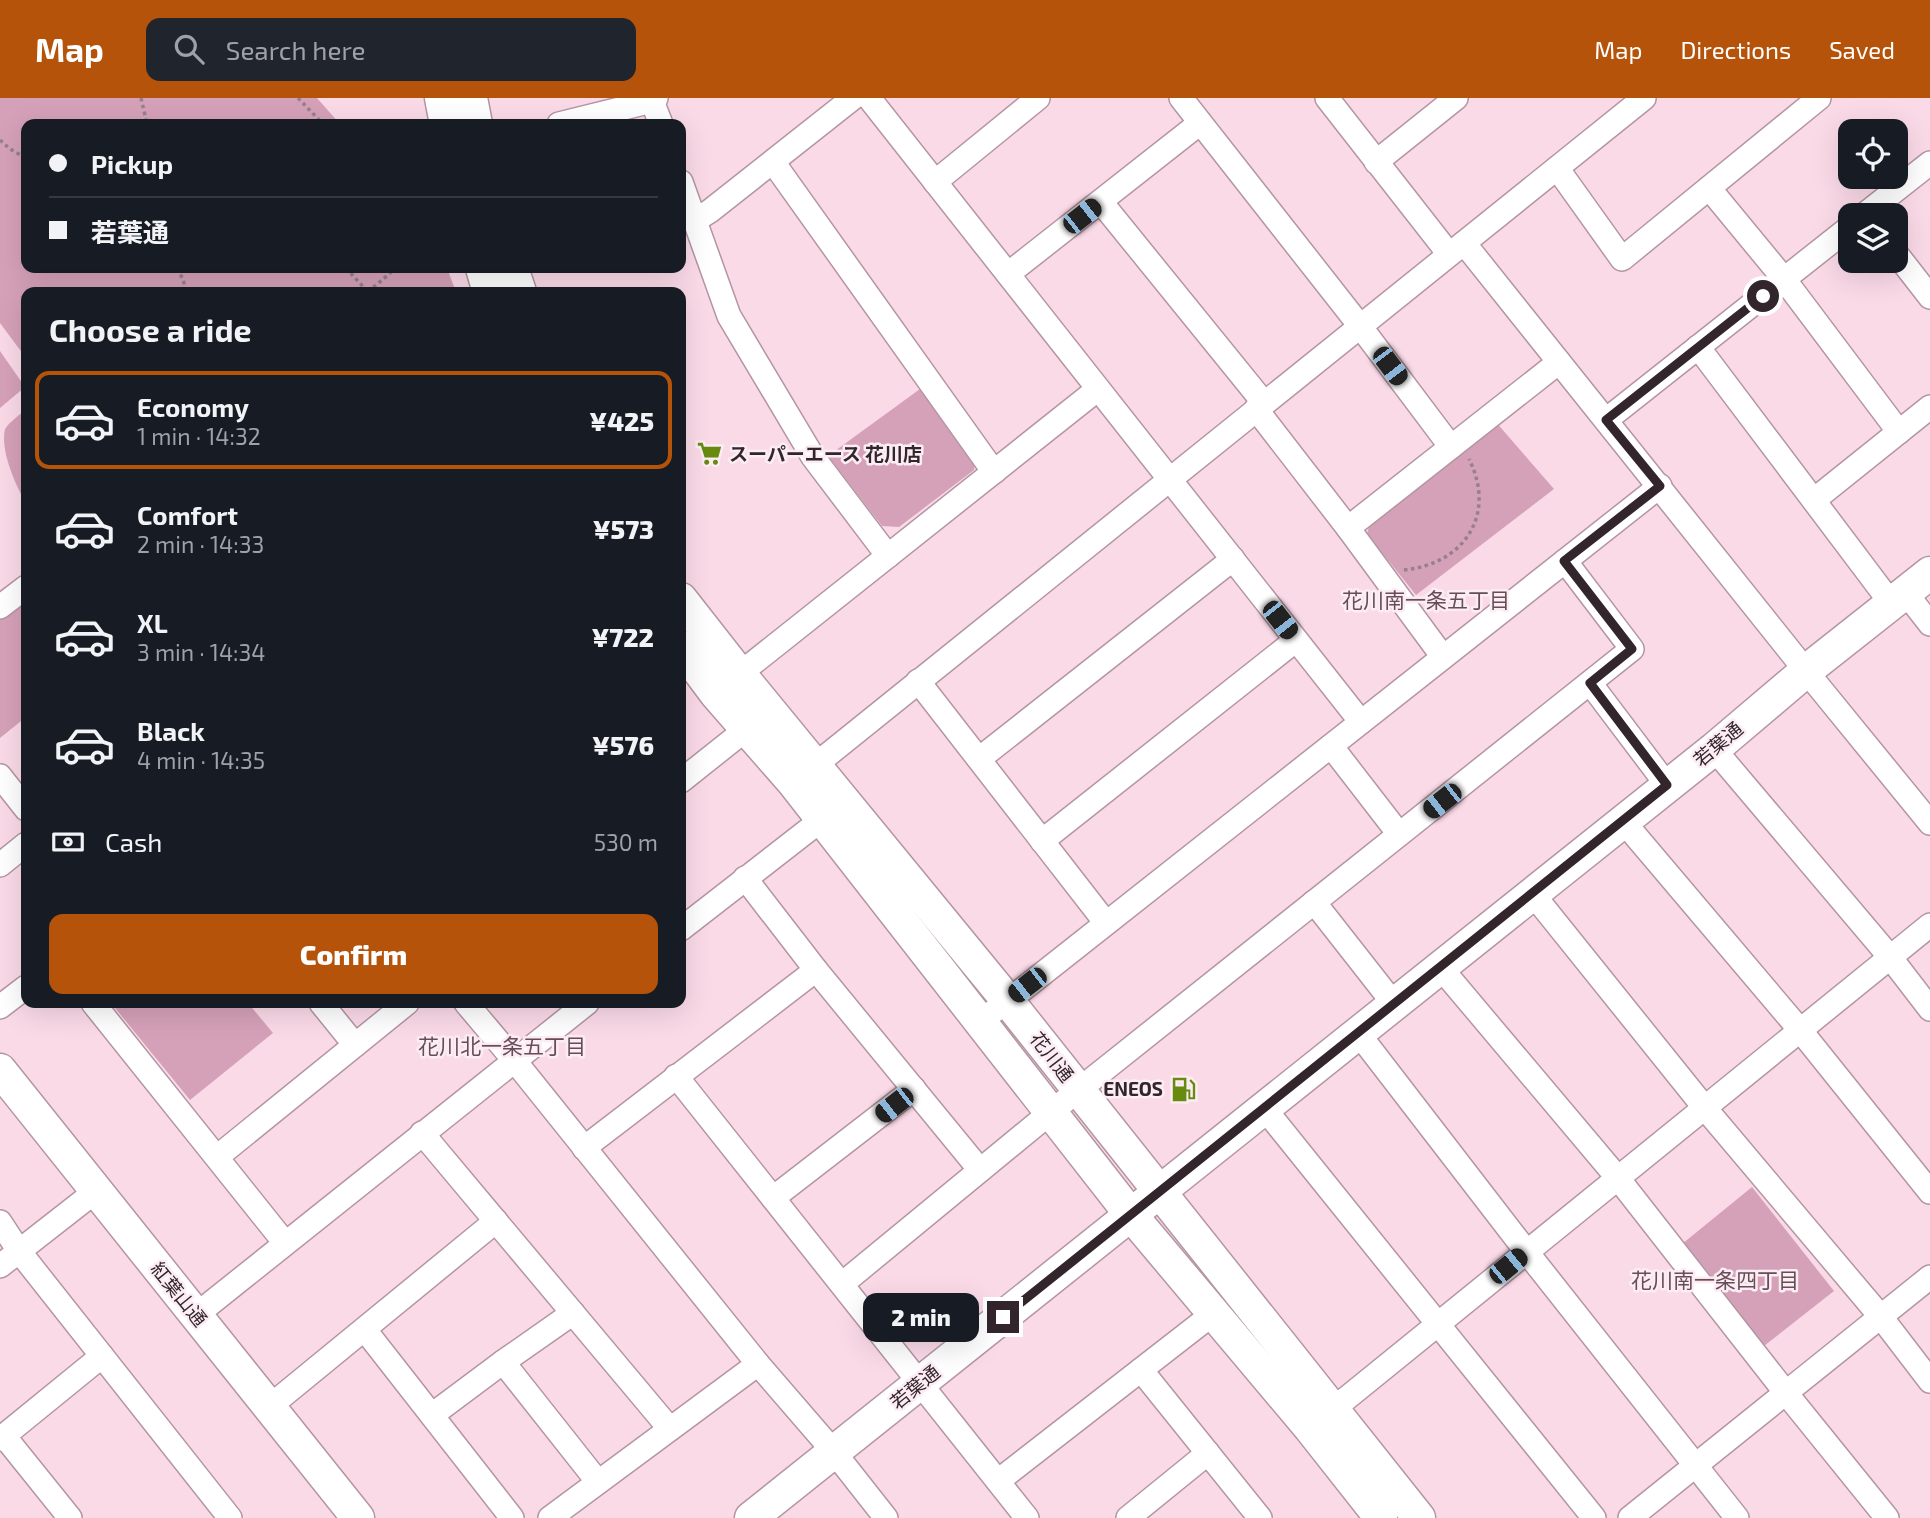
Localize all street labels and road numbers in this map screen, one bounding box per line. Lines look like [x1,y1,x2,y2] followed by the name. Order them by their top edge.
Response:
[1688,716,1747,771] street label: 若葉通
[1026,1027,1079,1086] street label: 花川通
[147,1257,212,1330] street label: 紅葉山通
[885,1360,944,1413] street label: 若葉通

